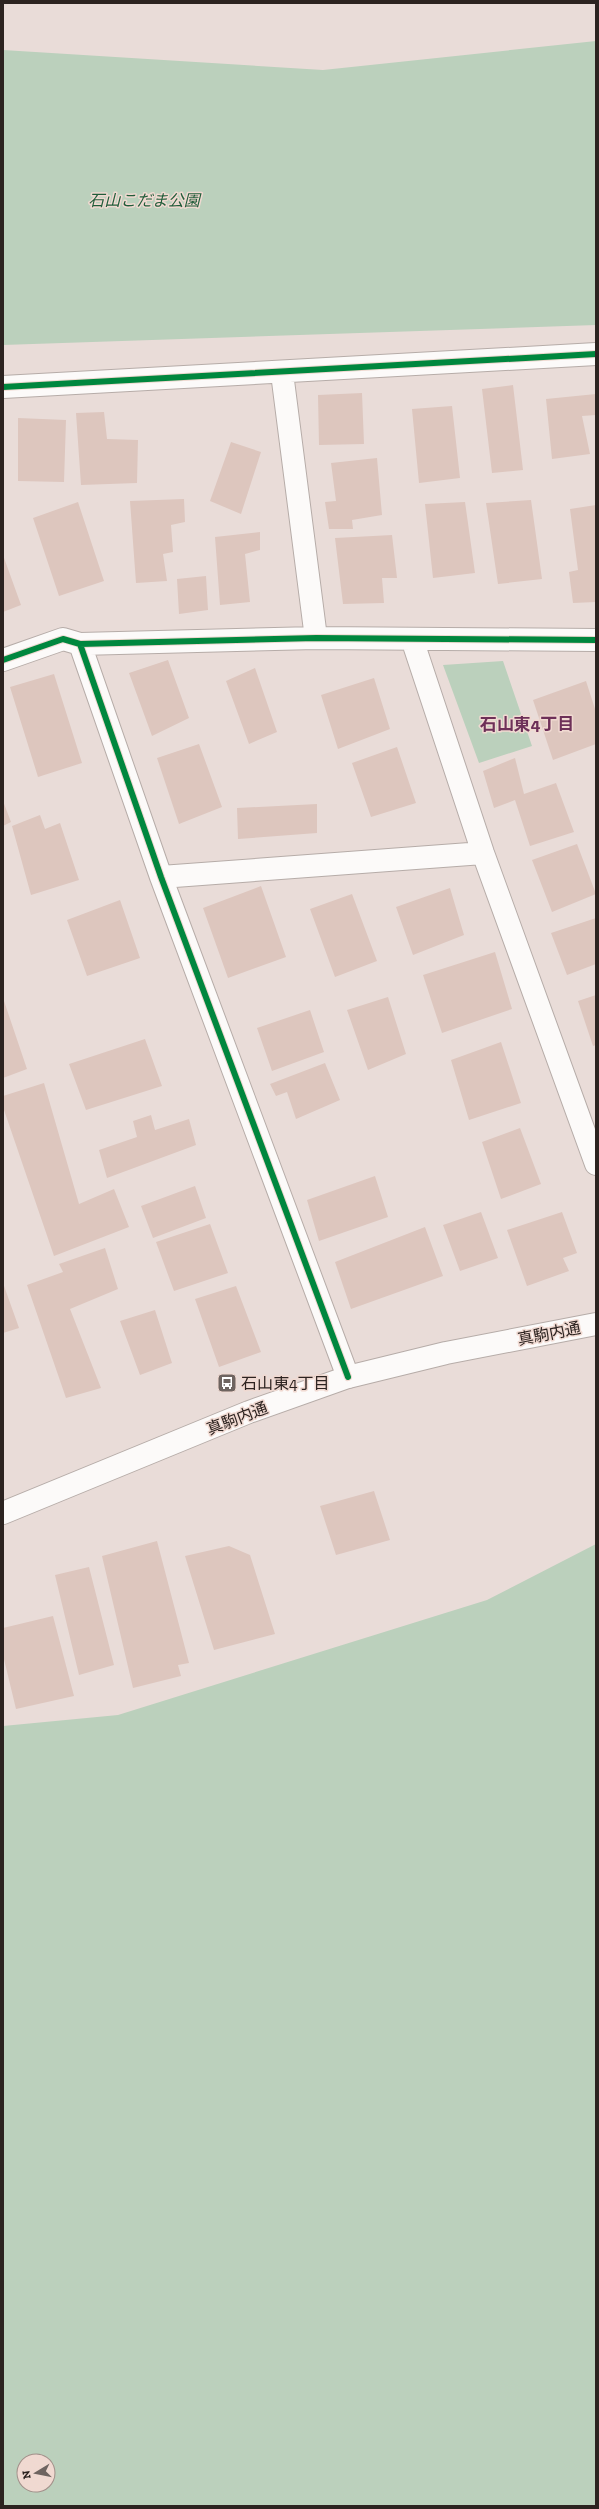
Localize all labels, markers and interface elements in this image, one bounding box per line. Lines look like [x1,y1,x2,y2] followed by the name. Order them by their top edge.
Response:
[88,191,202,210] park label: 石山こだま公園
[480,714,574,734] district label: 石山東4丁目
[516,1318,582,1349] street label: 真駒内通
[216,1372,238,1394] bus stop icon: 石山東4丁目
[241,1374,330,1393] place label: 石山東4丁目
[204,1398,270,1439] street label: 真駒内通
[16,2453,56,2493] north arrow
[19,2469,34,2480] text: N

